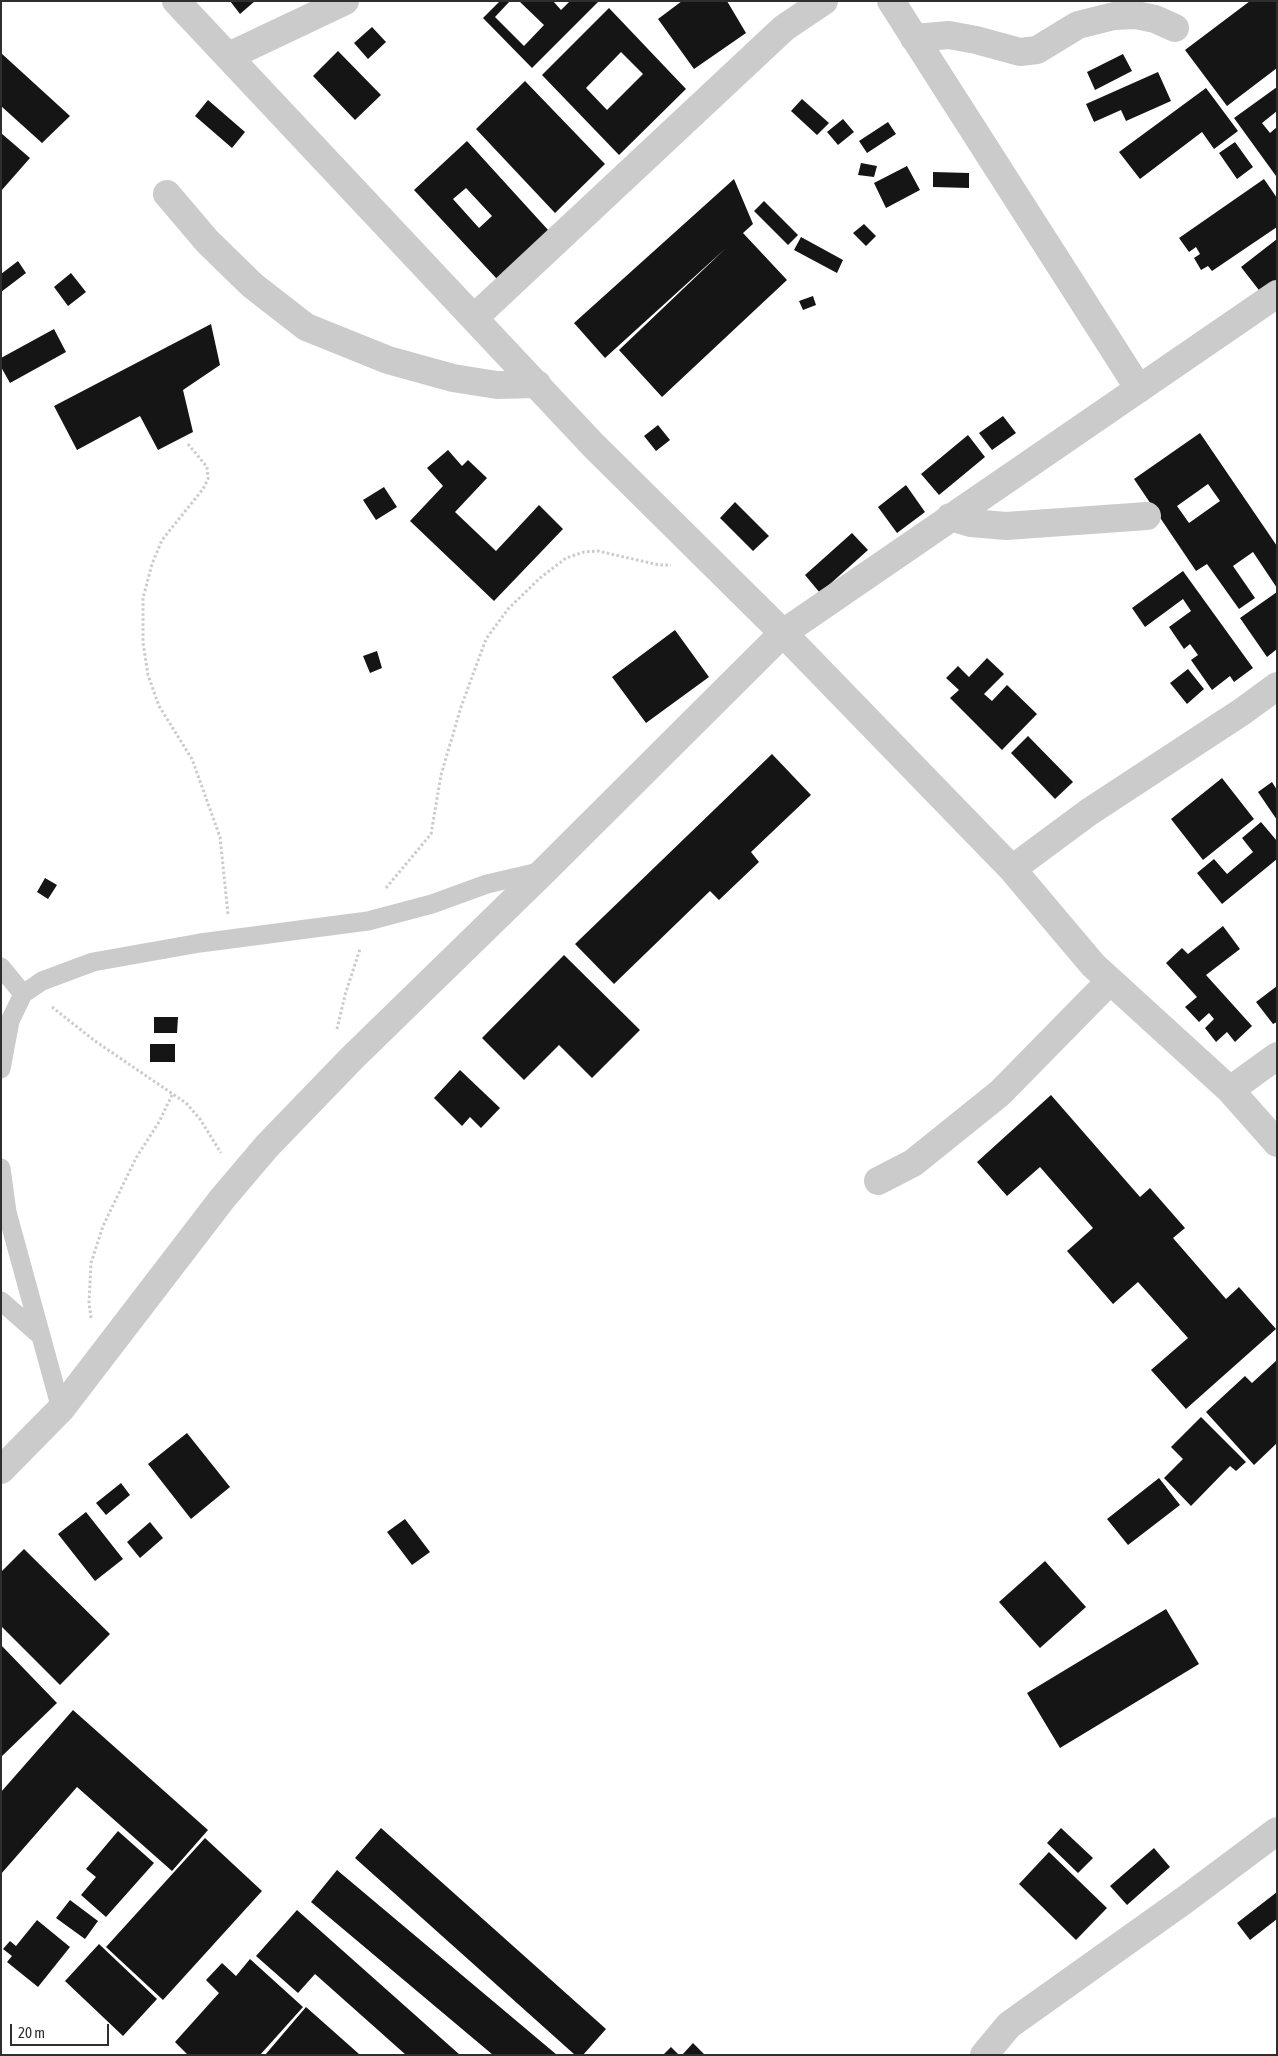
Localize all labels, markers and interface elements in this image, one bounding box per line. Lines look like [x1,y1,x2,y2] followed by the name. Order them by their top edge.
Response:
[12,2014,111,2046] scale bar
[18,2024,45,2041] text: 20 m

